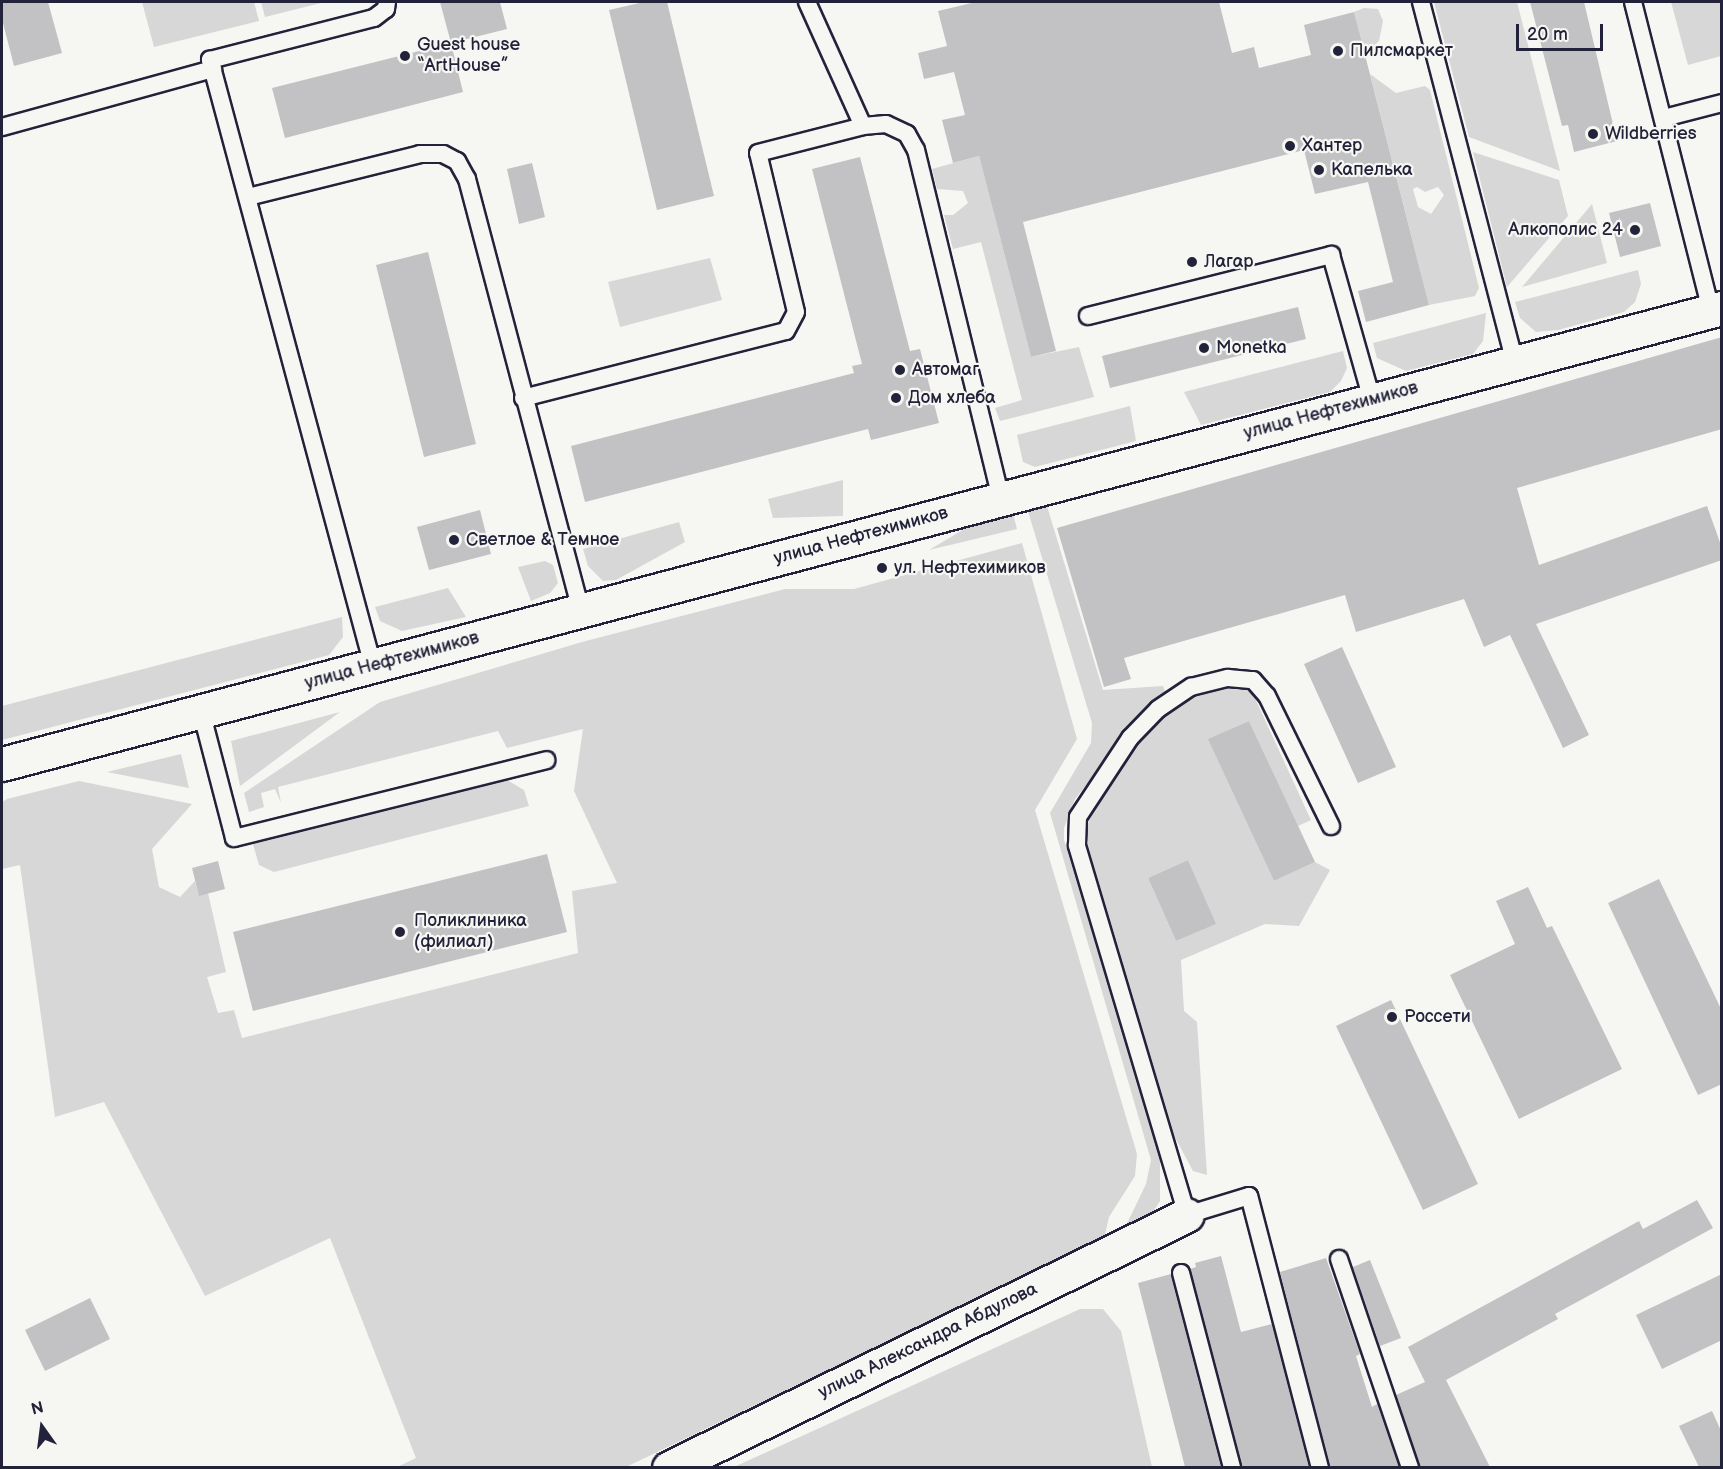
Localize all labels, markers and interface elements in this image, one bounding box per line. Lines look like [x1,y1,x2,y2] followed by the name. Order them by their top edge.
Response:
[1519,12,1606,50] scale bar
[1527,24,1568,45] text: 20 m
[417,35,520,78] place label: Guest house “ArtHouse”
[1350,40,1453,62] place label: Пилсмаркет
[1331,44,1345,58] marker: Пилсмаркет
[398,49,412,63] marker: Guest house “ArtHouse”
[1605,123,1697,145] place label: Wildberries
[1586,127,1600,141] marker: Wildberries
[1302,135,1362,157] place label: Хантер
[1283,139,1297,153] marker: Хантер
[1331,159,1413,181] place label: Капелька
[1312,163,1326,177] marker: Капелька
[1508,219,1623,241] place label: Алкополис 24
[1628,223,1642,237] marker: Алкополис 24
[1204,251,1253,273] place label: Лагар
[1185,255,1199,269] marker: Лагар
[1216,337,1287,359] place label: Monetka
[1197,341,1211,355] marker: Monetka
[912,359,979,381] place label: Автомаг
[893,363,907,377] marker: Автомаг
[1242,377,1420,445] street label: улица Нефтехимиков
[908,387,996,409] place label: Дом хлеба
[889,391,903,405] marker: Дом хлеба
[772,502,950,570] street label: улица Нефтехимиков
[466,529,619,551] place label: Светлое & Темное
[447,533,461,547] marker: Светлое & Темное
[894,557,1046,579] place label: ул. Нефтехимиков
[875,561,889,575] marker: ул. Нефтехимиков
[303,627,481,695] street label: улица Нефтехимиков
[414,911,527,954] place label: Поликлиника (филиал)
[391,923,409,941] marker: Поликлиника (филиал)
[1404,1006,1471,1028] place label: Россети
[1385,1010,1399,1024] marker: Россети
[815,1278,1041,1404] street label: улица Александра Абдулова
[12,1397,72,1457] north arrow
[29,1398,46,1420] text: N

